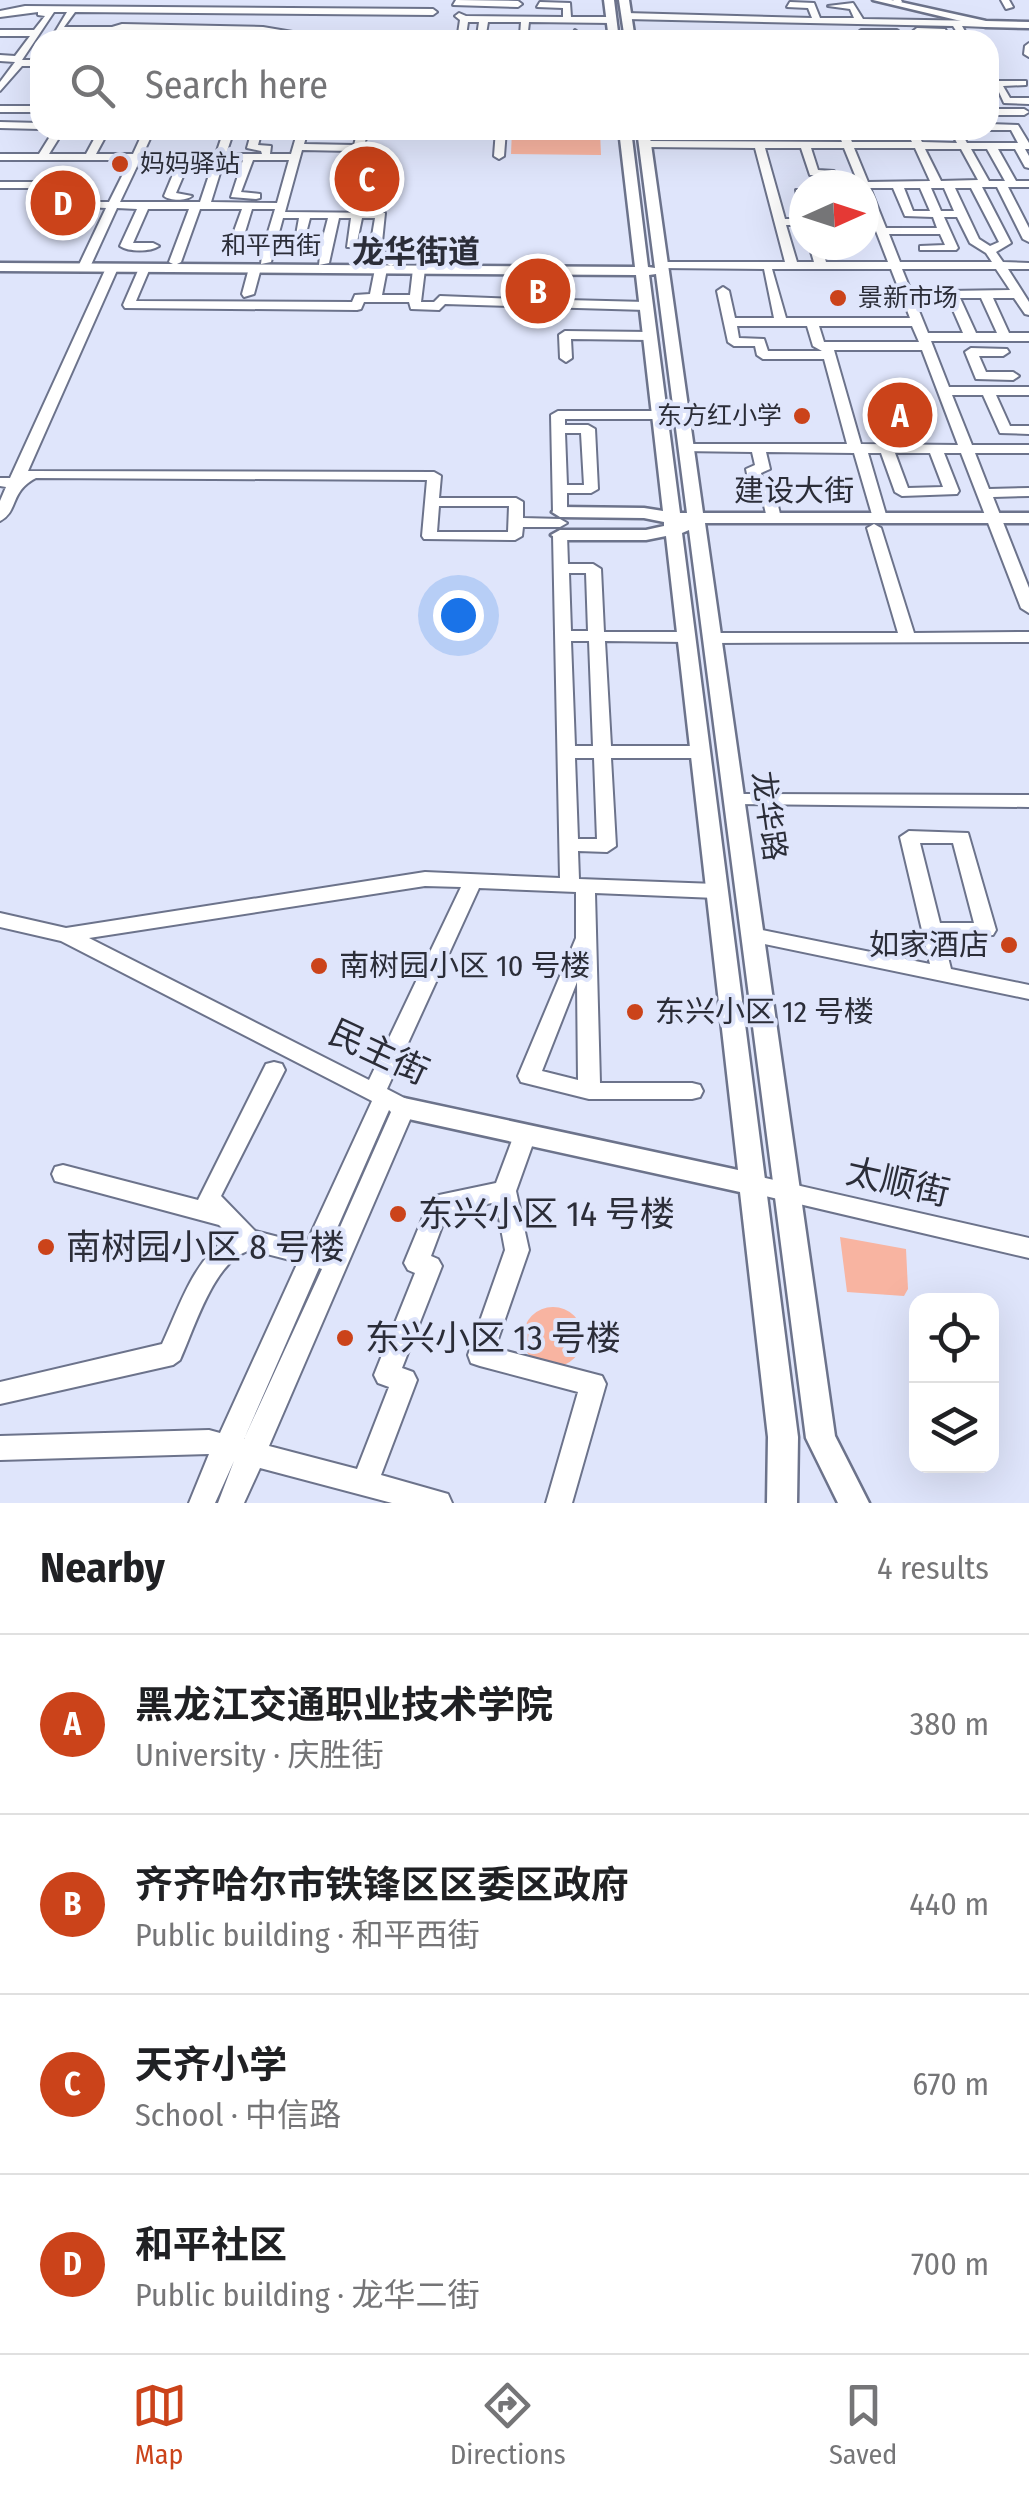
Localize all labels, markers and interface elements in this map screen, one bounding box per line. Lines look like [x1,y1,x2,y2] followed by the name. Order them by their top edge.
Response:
[30,30,999,140] search box
[65,58,120,113] icon: search
[145,62,328,108] text: Search here
[334,142,400,216] pin: C
[140,149,240,179] place label: 妈妈驿站
[109,153,131,175] marker: 妈妈驿站
[30,166,96,240] pin: D
[789,170,879,260] north arrow
[221,231,321,261] street label: 和平西街
[352,233,480,271] district label: 龙华街道
[506,254,570,328] pin: B
[858,283,958,313] place label: 景新市场
[827,287,849,309] marker: 景新市场
[868,378,932,452] pin: A
[657,401,782,431] place label: 东方红小学
[791,405,813,427] marker: 东方红小学
[734,473,854,509] street label: 建设大街
[433,590,484,641] your location
[745,769,793,863] street label: 龙华路
[869,927,989,963] place label: 如家酒店
[998,934,1020,956] marker: 如家酒店
[339,948,590,984] place label: 南树园小区 10 号楼
[308,955,330,977] marker: 南树园小区 10 号楼
[655,994,874,1030] place label: 东兴小区 12 号楼
[624,1001,646,1023] marker: 东兴小区 12 号楼
[323,1011,435,1093] street label: 民主街
[842,1150,954,1214] street label: 太顺街
[418,1193,675,1235] place label: 东兴小区 14 号楼
[387,1203,409,1225] marker: 东兴小区 14 号楼
[66,1226,345,1268] place label: 南树园小区 8 号楼
[35,1236,57,1258] marker: 南树园小区 8 号楼
[909,1293,999,1473] map controls
[909,1293,999,1383] button: locate
[365,1317,621,1359] place label: 东兴小区 13 号楼
[334,1327,356,1349] marker: 东兴小区 13 号楼
[909,1383,999,1473] button: layers
[40,1543,165,1593] text: Nearby
[877,1549,989,1587] text: 4 results
[135,1682,553,1728] text: 黑龙江交通职业技术学院
[64,1705,81,1743] text: A
[910,1705,989,1743] text: 380 m
[135,1736,384,1774] text: University · 庆胜街
[135,1862,629,1908] text: 齐齐哈尔市铁锋区区委区政府
[64,1885,81,1923] text: B
[909,1885,989,1923] text: 440 m
[135,1916,480,1954] text: Public building · 和平西街
[135,2042,287,2088] text: 天齐小学
[64,2065,81,2103] text: C
[912,2065,989,2103] text: 670 m
[135,2096,341,2134] text: School · 中信路
[135,2222,287,2268] text: 和平社区
[63,2245,82,2283] text: D
[911,2245,989,2283] text: 700 m
[135,2276,480,2314] text: Public building · 龙华二街
[132,2378,187,2471] tab: Map
[450,2378,566,2471] tab: Directions
[829,2378,897,2471] tab: Saved

